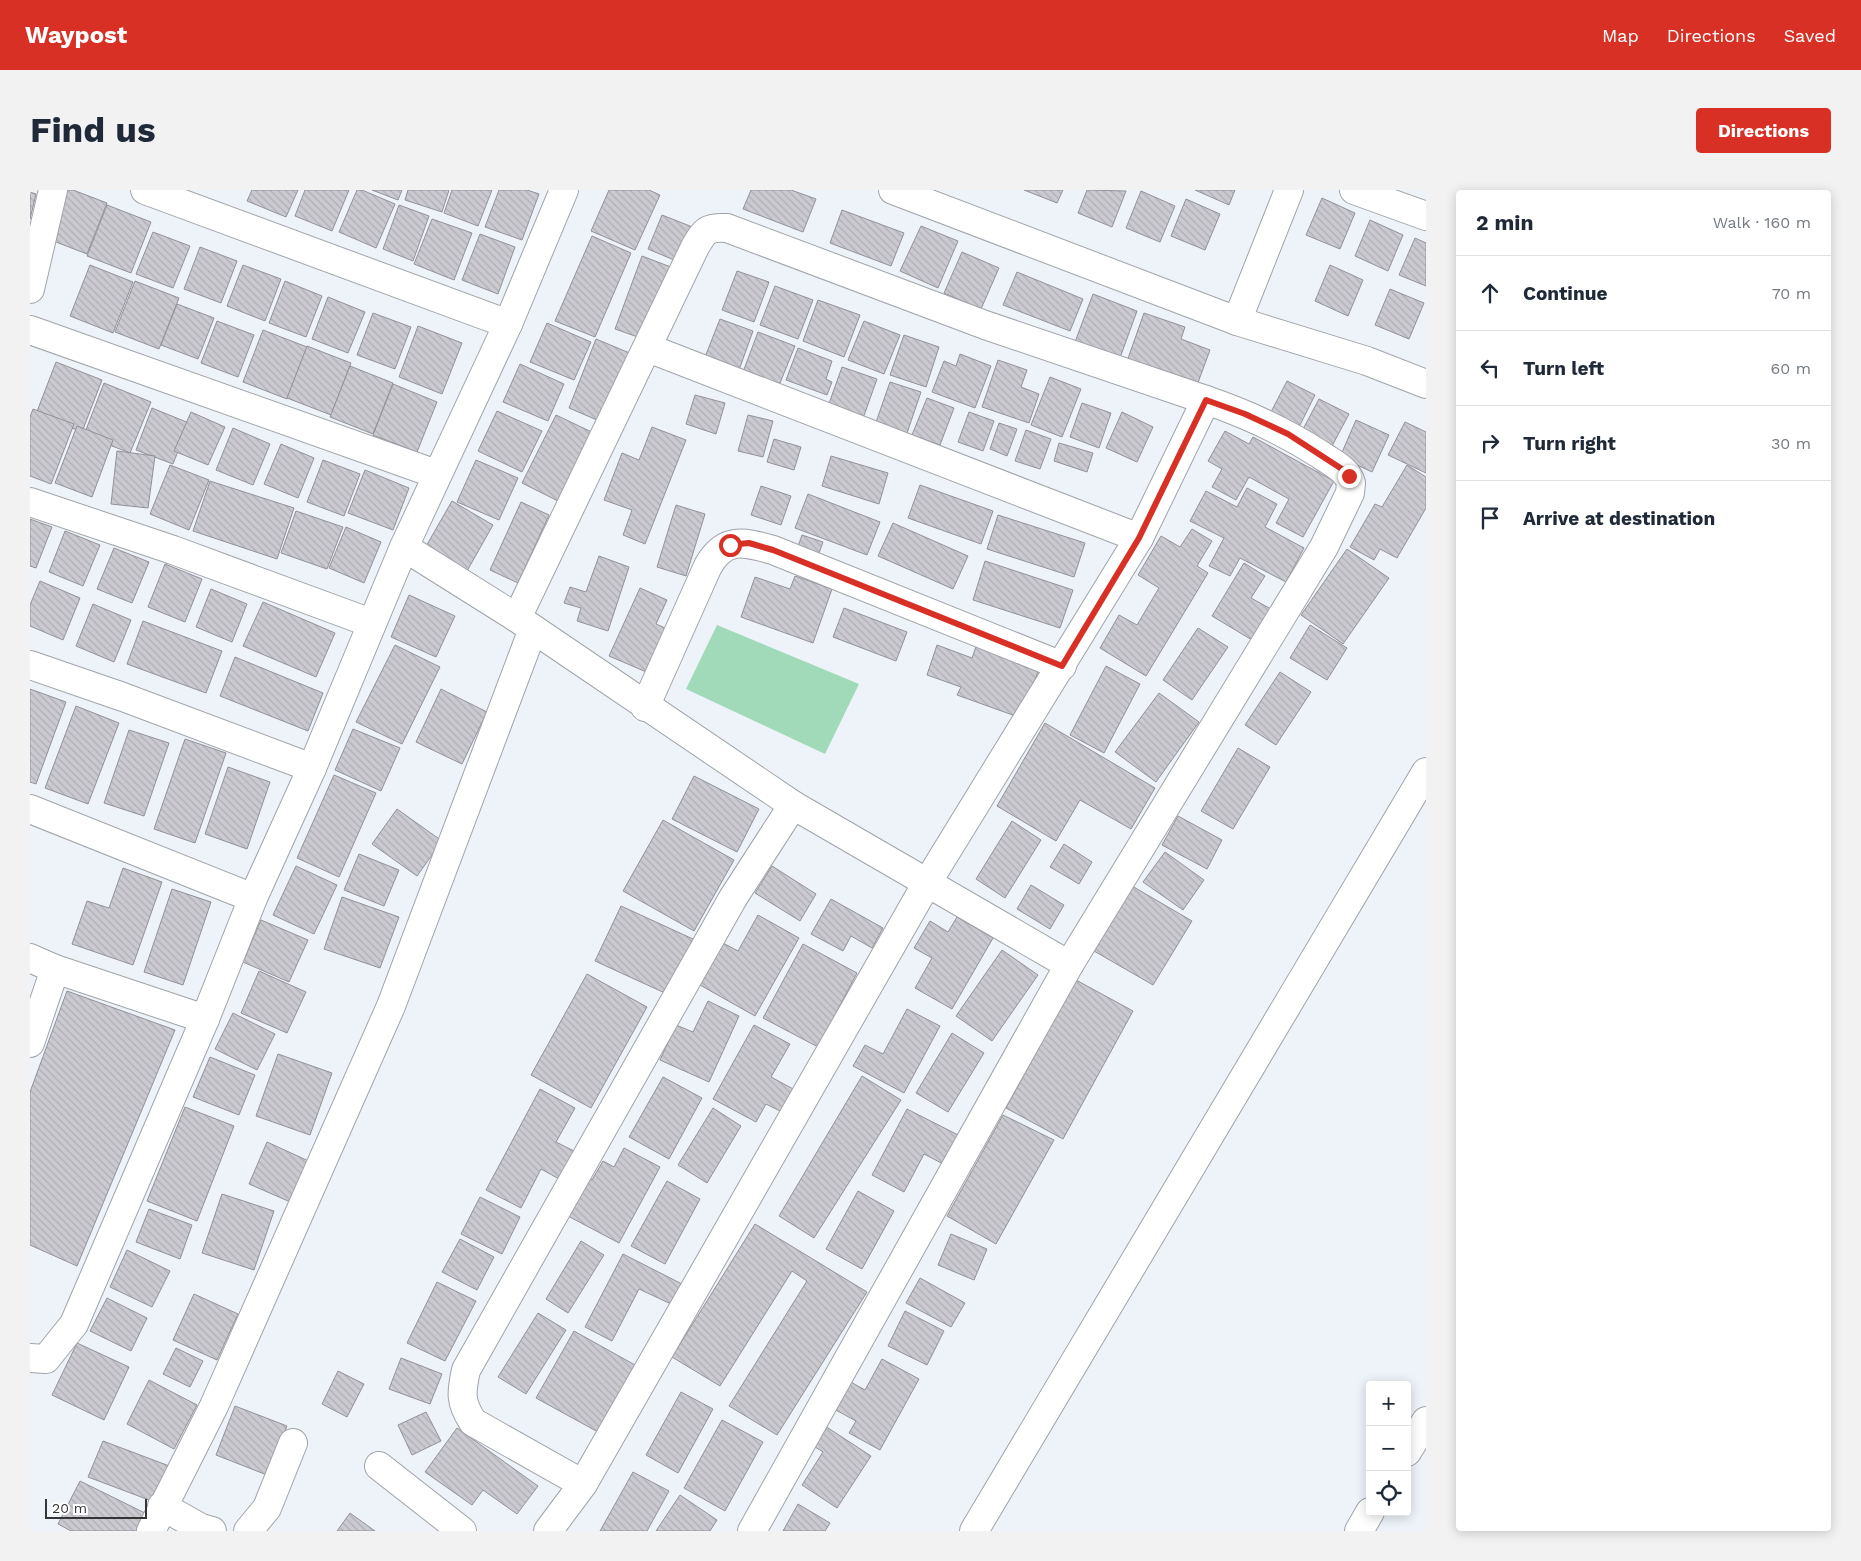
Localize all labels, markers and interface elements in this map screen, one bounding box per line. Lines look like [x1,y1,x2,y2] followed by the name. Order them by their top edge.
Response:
[25,21,127,49] text: Waypost
[1602,25,1639,46] text: Map
[1667,25,1756,46] text: Directions
[1784,25,1836,46] text: Saved
[1696,108,1831,153] button: Directions
[30,109,156,151] text: Find us
[1476,210,1533,235] text: 2 min
[1713,213,1811,232] text: Walk · 160 m
[1476,279,1504,307] icon: ahead
[1523,282,1607,305] text: Continue
[1772,284,1811,303] text: 70 m
[1476,354,1504,382] icon: left
[1523,357,1604,380] text: Turn left
[1771,359,1811,378] text: 60 m
[1476,429,1504,457] icon: right
[1523,432,1616,455] text: Turn right
[1771,434,1811,453] text: 30 m
[1338,465,1361,488] route end
[1476,504,1504,532] icon: arrive
[1523,507,1715,530] text: Arrive at destination
[719,534,742,557] route start
[1366,1381,1411,1516] map controls
[1366,1381,1411,1426] button: +
[1366,1426,1411,1471] button: −
[1366,1471,1411,1516] button: locate
[45,1496,148,1519] scale bar
[52,1500,87,1516] text: 20 m

